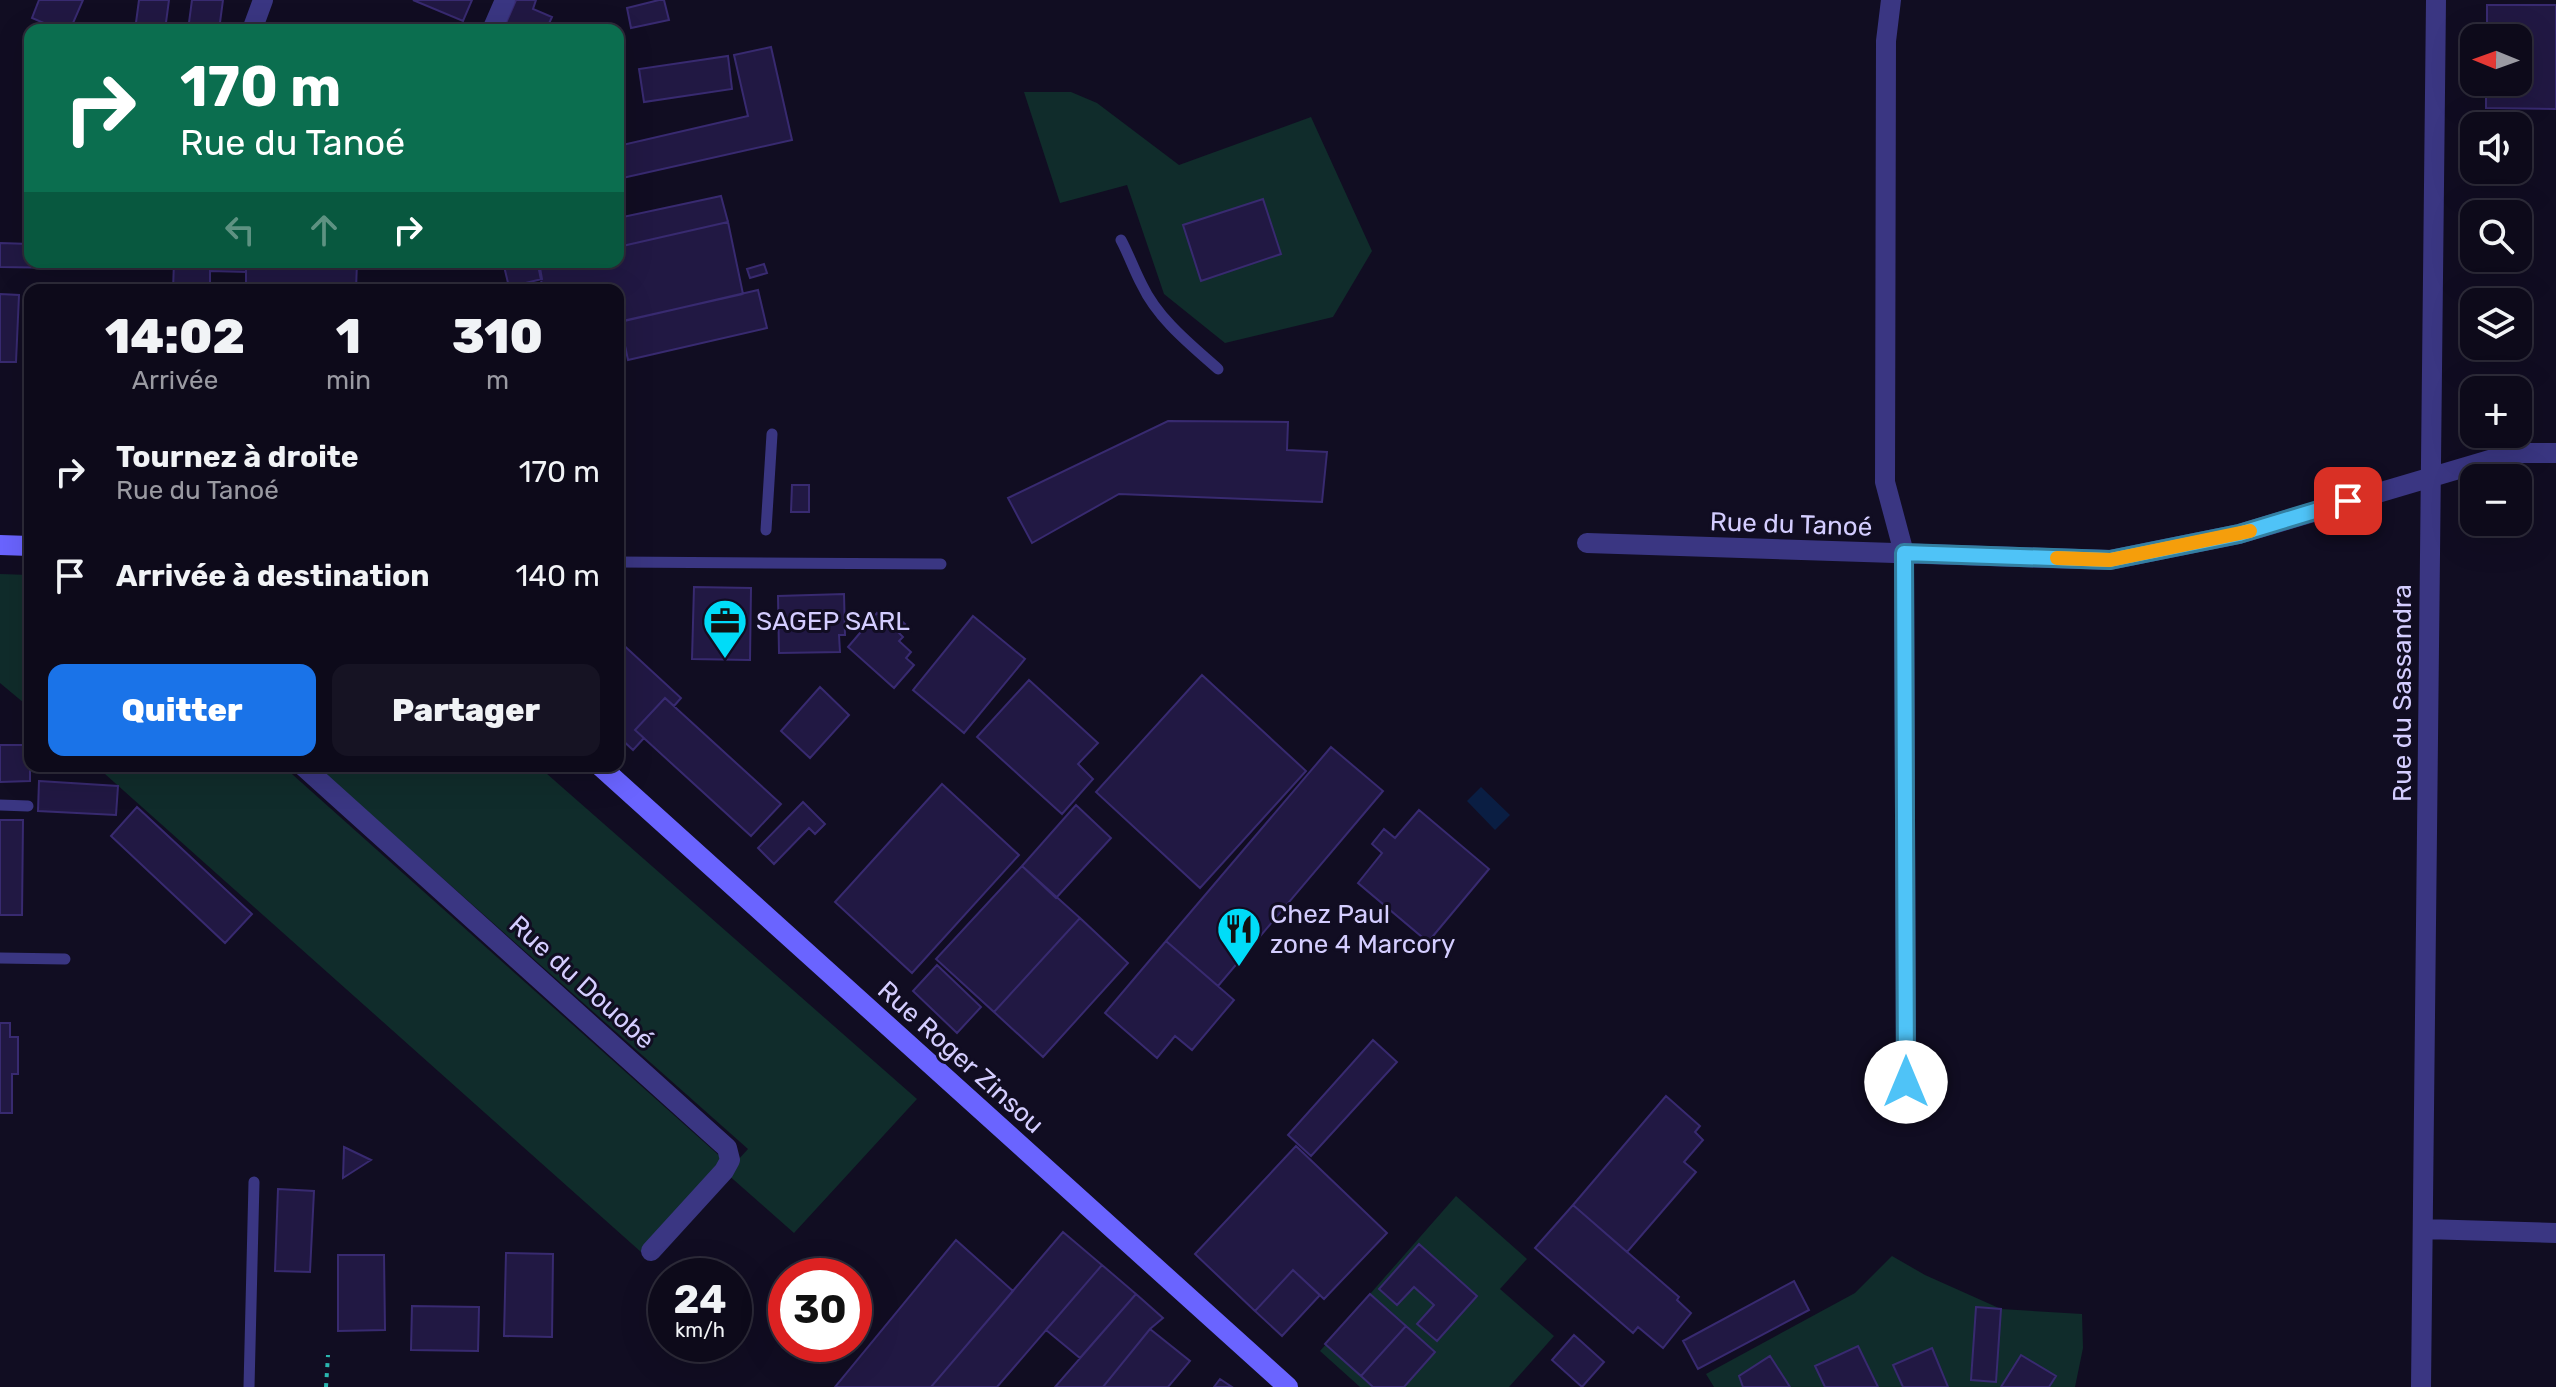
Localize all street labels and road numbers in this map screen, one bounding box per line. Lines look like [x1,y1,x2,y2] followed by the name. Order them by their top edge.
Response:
[1709,506,1873,543] street label: Rue du Tanoé
[2387,584,2418,802] street label: Rue du Sassandra
[503,909,661,1056] street label: Rue du Douobé
[871,975,1050,1140] street label: Rue Roger Zinsou

